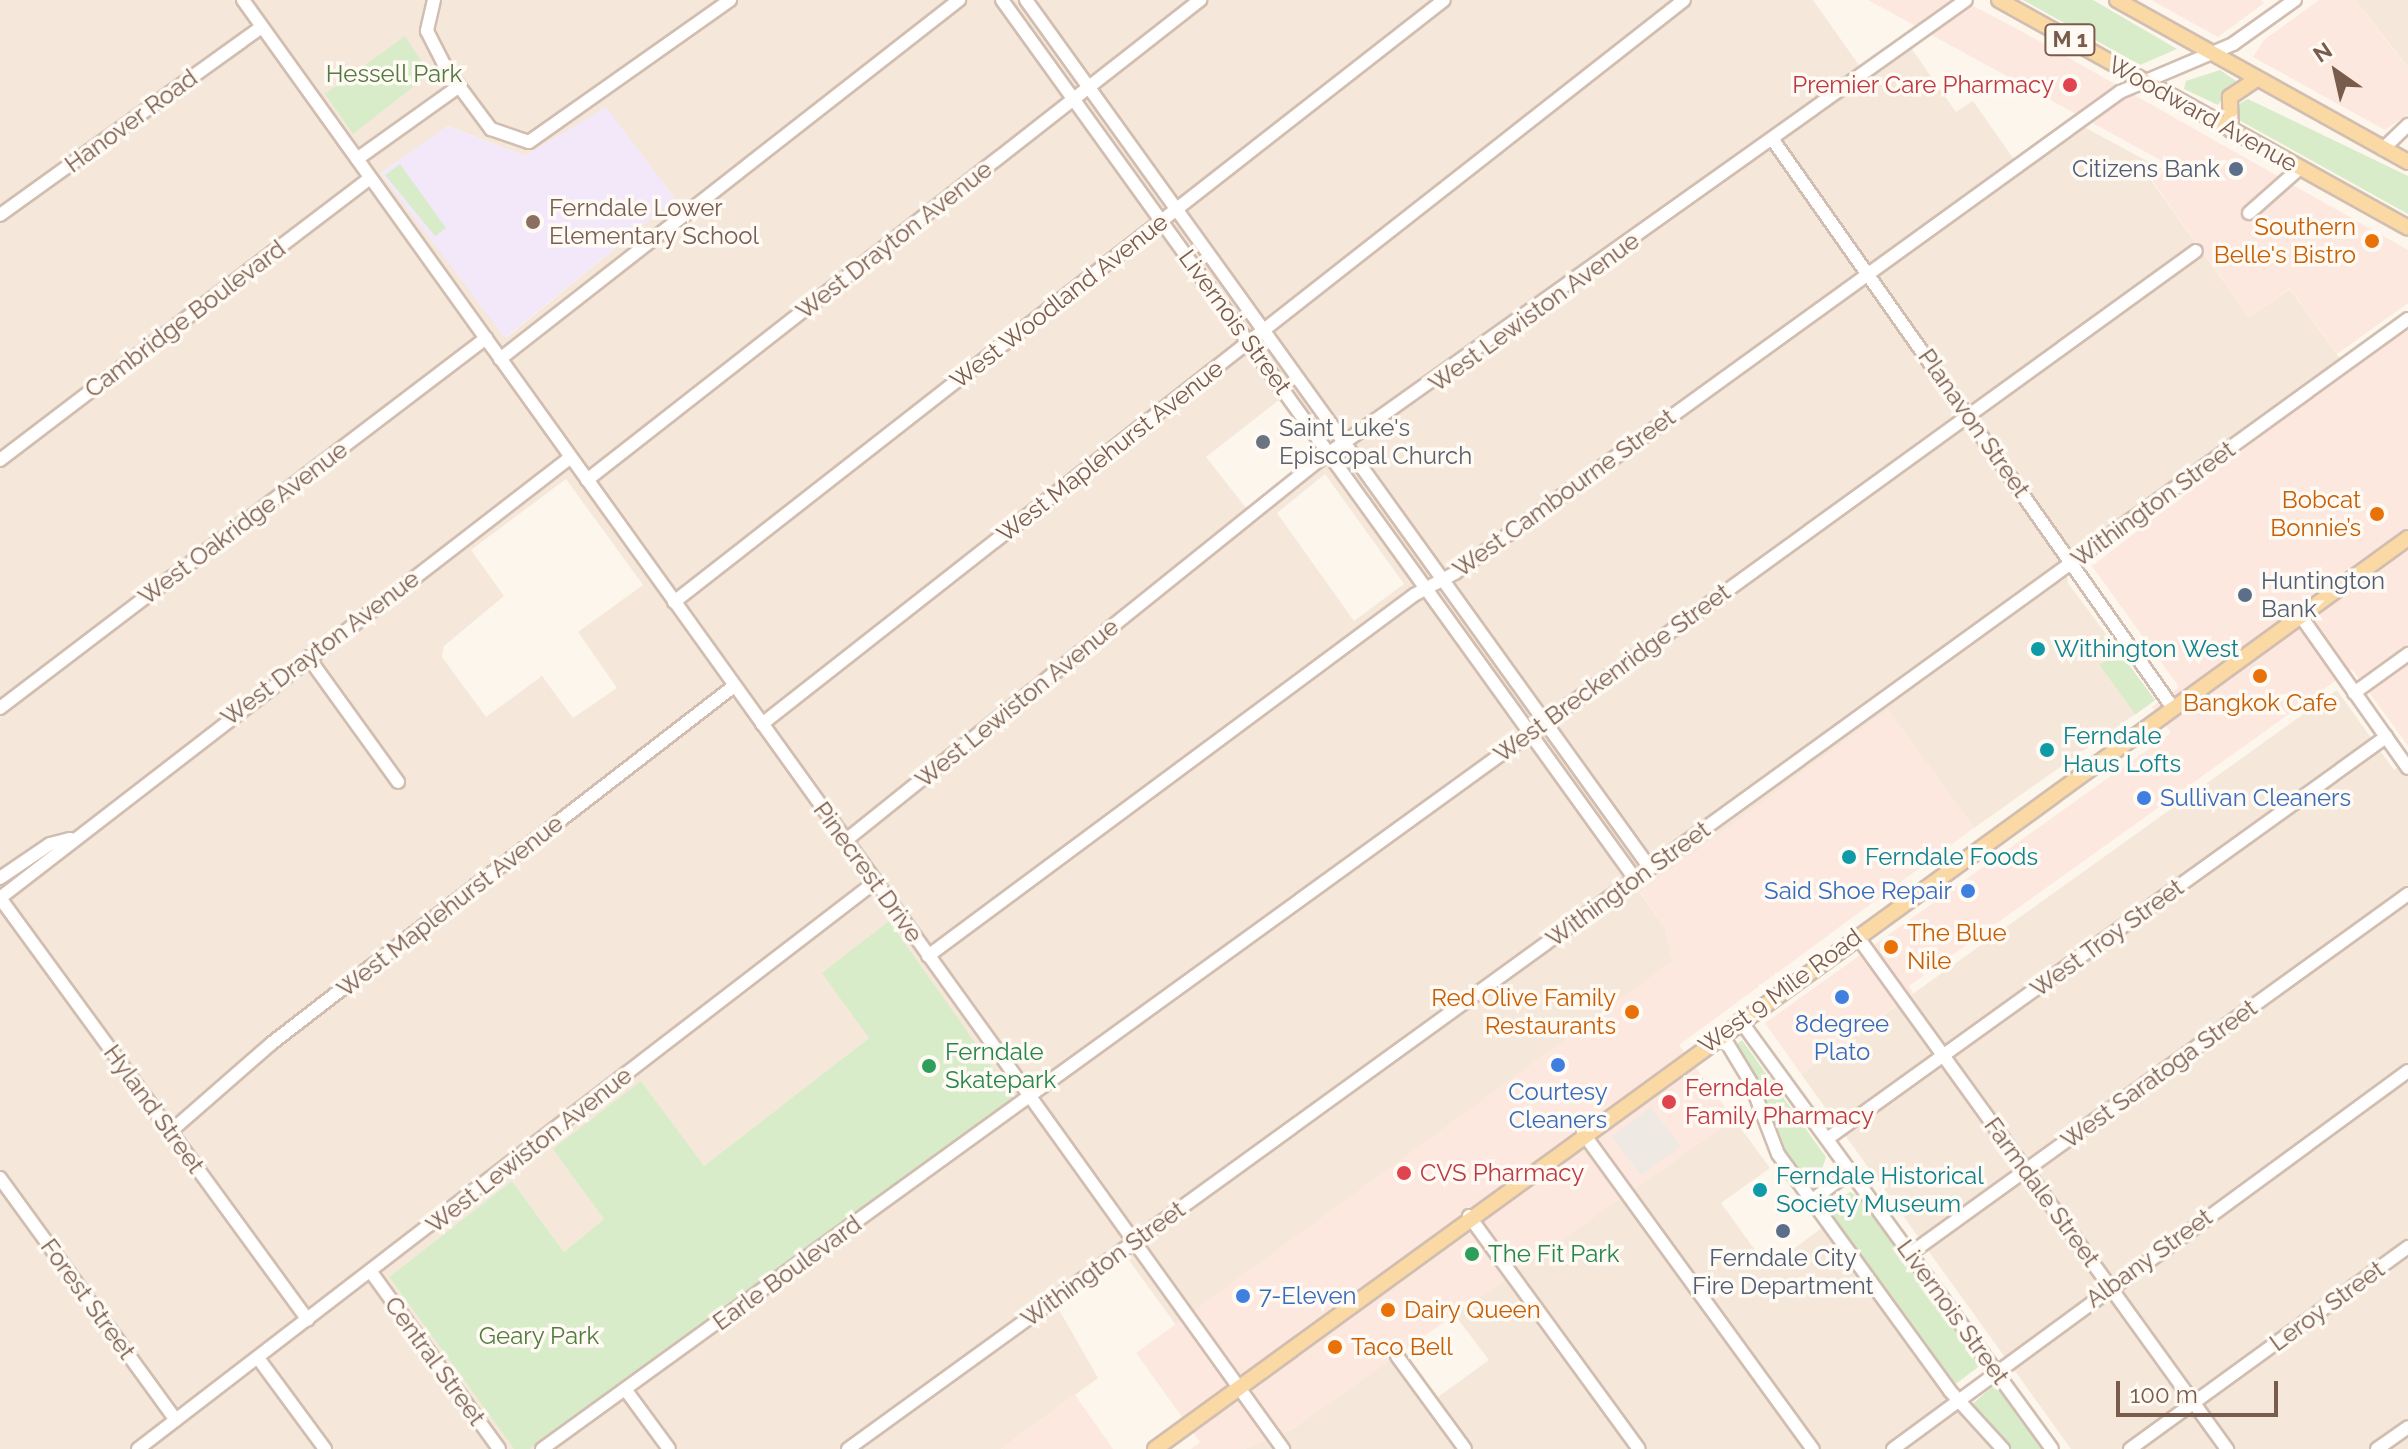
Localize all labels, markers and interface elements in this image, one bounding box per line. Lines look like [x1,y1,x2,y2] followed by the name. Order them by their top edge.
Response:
[2044,22,2096,58] road number: M 1
[2296,32,2376,112] north arrow
[2308,37,2337,68] text: N
[2103,50,2303,178] street label: Woodward Avenue
[325,60,463,88] park label: Hessell Park
[59,63,203,179] street label: Hanover Road
[1792,71,2054,99] place label: Premier Care Pharmacy
[2061,76,2079,94] marker: Premier Care Pharmacy
[790,154,998,326] street label: West Drayton Avenue
[2072,155,2220,183] place label: Citizens Bank
[2227,160,2245,178] marker: Citizens Bank
[549,194,760,250] place label: Ferndale Lower Elementary School
[944,207,1174,395] street label: West Woodland Avenue
[524,213,542,231] marker: Ferndale Lower Elementary School
[2214,213,2356,269] place label: Southern Belle's Bistro
[1423,226,1645,398] street label: West Lewiston Avenue
[2363,232,2381,250] marker: Southern Belle's Bistro
[79,234,291,404] street label: Cambridge Boulevard
[1173,244,1297,400] street label: Livernois Street
[1912,343,2036,503] street label: Planavon Street
[991,354,1229,548] street label: West Maplehurst Avenue
[1447,403,1681,583] street label: West Cambourne Street
[1279,414,1473,470] place label: Saint Luke's Episcopal Church
[1254,433,1272,451] marker: Saint Luke's Episcopal Church
[133,435,353,611] street label: West Oakridge Avenue
[2066,435,2240,573] street label: Withington Street
[2270,486,2361,542] place label: Bobcat Bonnie’s
[2368,505,2386,523] marker: Bobcat Bonnie’s
[215,564,425,732] street label: West Drayton Avenue
[2261,567,2385,623] place label: Huntington Bank
[1488,578,1736,768] street label: West Breckenridge Street
[2236,586,2254,604] marker: Huntington Bank
[909,612,1125,794] street label: West Lewiston Avenue
[2054,635,2240,663] place label: Withington West
[2029,640,2047,658] marker: Withington West
[2251,667,2269,685] marker: Bangkok Cafe
[2183,689,2337,717] place label: Bangkok Cafe
[2063,722,2181,778] place label: Ferndale Haus Lofts
[2038,741,2056,759] marker: Ferndale Haus Lofts
[2160,784,2351,812] place label: Sullivan Cleaners
[2135,789,2153,807] marker: Sullivan Cleaners
[807,796,929,948] street label: Pinecrest Drive
[331,809,569,1003] street label: West Maplehurst Avenue
[1541,815,1715,953] street label: Withington Street
[1865,843,2038,871] place label: Ferndale Foods
[1840,848,1858,866] marker: Ferndale Foods
[2024,872,2190,1004] street label: West Troy Street
[1764,877,1952,905] place label: Said Shoe Repair
[1959,882,1977,900] marker: Said Shoe Repair
[1907,919,2007,975] place label: The Blue Nile
[1693,922,1867,1060] street label: West 9 Mile Road
[1882,938,1900,956] marker: The Blue Nile
[1431,984,1616,1040] place label: Red Olive Family Restaurants
[1833,988,1851,1006] marker: 8degree Plato
[2055,993,2263,1155] street label: West Saratoga Street
[1623,1003,1641,1021] marker: Red Olive Family Restaurants
[1795,1010,1889,1066] place label: 8degree Plato
[945,1038,1056,1094] place label: Ferndale Skatepark
[98,1039,210,1179] street label: Hyland Street
[1549,1056,1567,1074] marker: Courtesy Cleaners
[920,1057,938,1075] marker: Ferndale Skatepark
[420,1061,638,1239] street label: West Lewiston Avenue
[1685,1074,1875,1130] place label: Ferndale Family Pharmacy
[1508,1078,1608,1134] place label: Courtesy Cleaners
[1660,1093,1678,1111] marker: Ferndale Family Pharmacy
[1978,1112,2106,1272] street label: Farmdale Street
[1420,1159,1584,1187] place label: CVS Pharmacy
[1776,1162,1984,1218] place label: Ferndale Historical Society Museum
[1395,1164,1413,1182] marker: CVS Pharmacy
[1751,1181,1769,1199] marker: Ferndale Historical Society Museum
[1016,1195,1190,1333] street label: Withington Street
[2080,1202,2218,1314] street label: Albany Street
[707,1210,867,1336] street label: Earle Boulevard
[1774,1222,1792,1240] marker: Ferndale City Fire Department
[35,1233,141,1365] street label: Forest Street
[1891,1234,2015,1390] street label: Livernois Street
[1488,1240,1619,1268] place label: The Fit Park
[1692,1244,1874,1300] place label: Ferndale City Fire Department
[1463,1245,1481,1263] marker: The Fit Park
[2264,1255,2390,1357] street label: Leroy Street
[1259,1282,1357,1310] place label: 7-Eleven
[1234,1287,1252,1305] marker: 7-Eleven
[378,1291,492,1431] street label: Central Street
[1404,1296,1541,1324] place label: Dairy Queen
[1379,1301,1397,1319] marker: Dairy Queen
[479,1322,599,1350] park label: Geary Park
[1351,1333,1453,1361] place label: Taco Bell
[1326,1338,1344,1356] marker: Taco Bell
[2120,1365,2282,1415] scale bar
[2130,1380,2198,1409] text: 100 m

